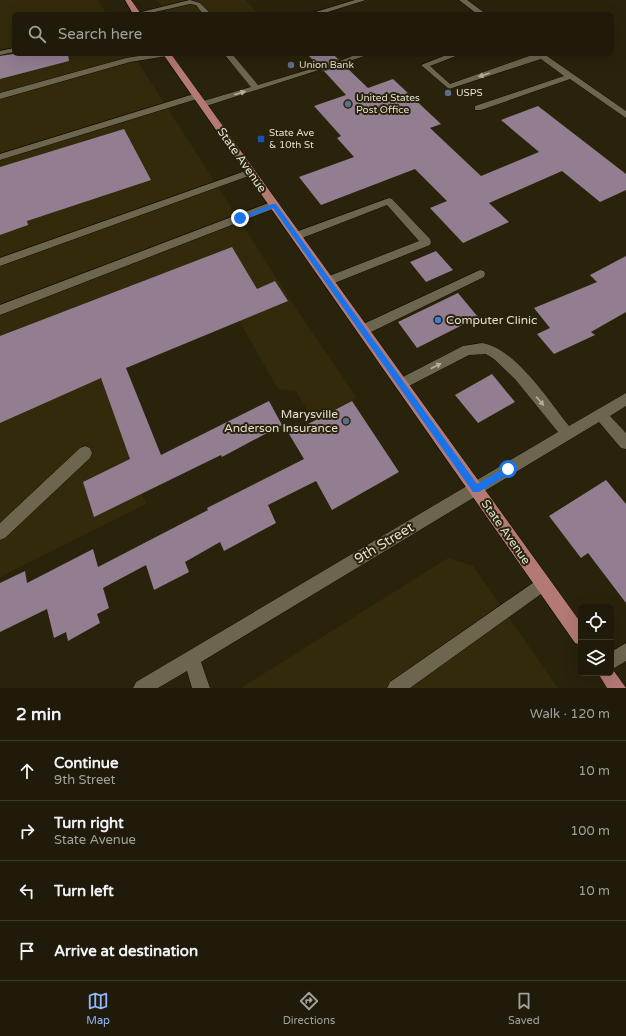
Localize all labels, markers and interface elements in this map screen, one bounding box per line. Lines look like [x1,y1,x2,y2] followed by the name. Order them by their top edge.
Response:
[12,12,614,56] search box
[26,23,48,45] icon: search
[58,25,142,43] text: Search here
[299,59,354,71] place label: Union Bank
[286,60,296,70] marker: Union Bank
[477,73,489,79] one-way arrow
[456,87,483,99] place label: USPS
[443,88,453,98] marker: USPS
[234,90,246,96] one-way arrow
[356,92,420,116] place label: United States Post Office
[343,99,353,109] marker: United States Post Office
[215,125,270,195] street label: State Avenue
[269,127,315,151] place label: State Ave & 10th St
[256,134,266,144] marker: State Ave & 10th St
[231,209,249,227] route end
[446,313,537,327] place label: Computer Clinic
[433,315,443,325] marker: Computer Clinic
[430,363,442,369] one-way arrow
[535,395,544,406] one-way arrow
[224,407,338,435] place label: Marysville Anderson Insurance
[341,416,351,426] marker: Marysville Anderson Insurance
[499,460,517,478] route start
[479,497,534,567] street label: State Avenue
[351,518,417,567] street label: 9th Street
[578,604,614,676] map controls
[578,604,614,640] button: locate
[578,640,614,676] button: layers
[16,704,61,725] text: 2 min
[530,706,610,722] text: Walk · 120 m
[54,754,118,772] text: Continue
[16,760,38,782] icon: ahead
[578,763,610,779] text: 10 m
[54,772,116,788] text: 9th Street
[54,814,124,832] text: Turn right
[16,820,38,842] icon: right
[570,823,610,839] text: 100 m
[54,832,136,848] text: State Avenue
[16,880,38,902] icon: left
[54,882,114,900] text: Turn left
[578,883,610,899] text: 10 m
[16,940,38,962] icon: arrive
[54,942,198,960] text: Arrive at destination
[86,990,110,1027] tab: Map
[283,990,335,1027] tab: Directions
[508,990,540,1027] tab: Saved

